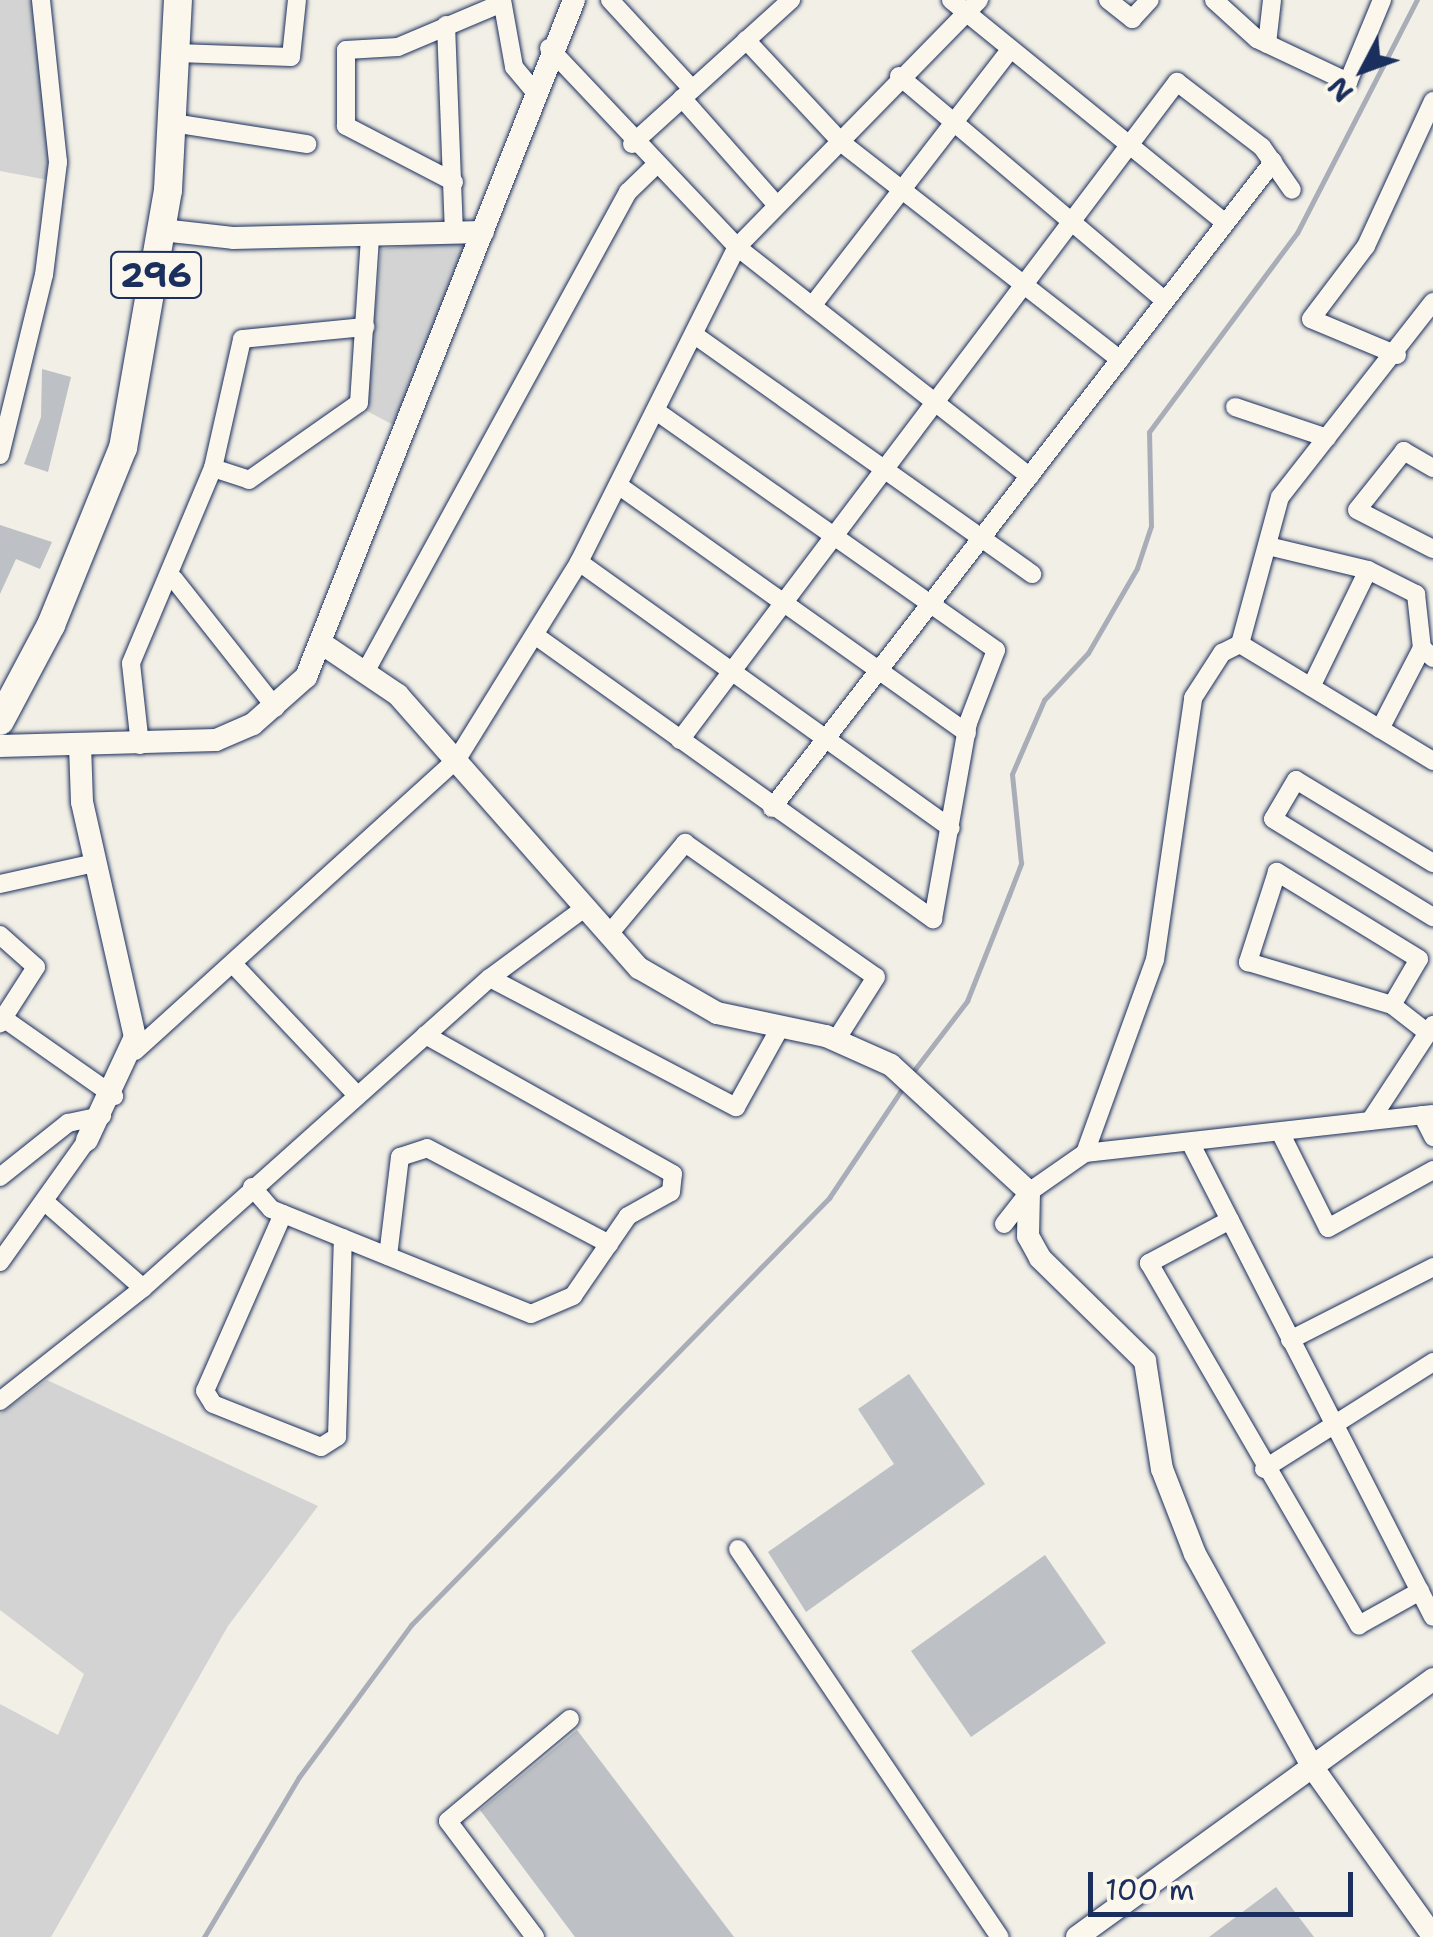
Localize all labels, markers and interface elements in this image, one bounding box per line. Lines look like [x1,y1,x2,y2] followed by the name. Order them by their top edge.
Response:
[1313,20,1413,120] north arrow
[1319,69,1362,111] text: N
[108,245,204,305] road number: 296
[1093,1852,1358,1914] scale bar
[1105,1869,1195,1910] text: 100 m

